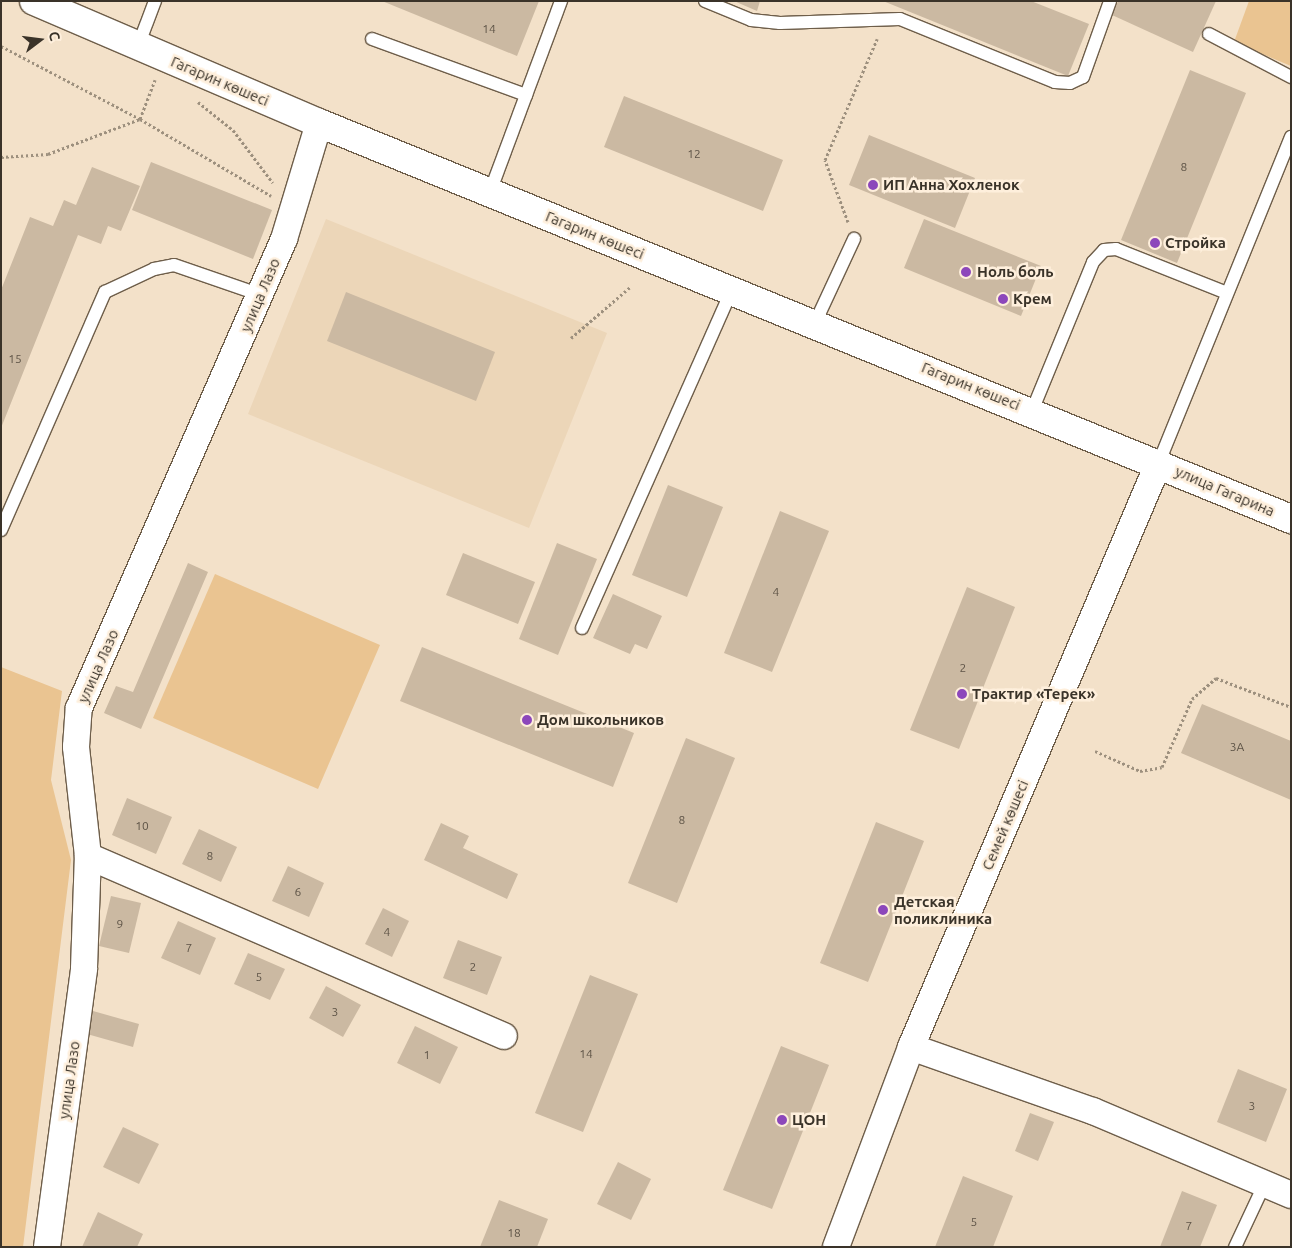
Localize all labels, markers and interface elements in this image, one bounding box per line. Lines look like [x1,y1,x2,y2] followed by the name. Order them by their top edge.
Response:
[15,15,65,65] north arrow
[482,22,496,36] house number: 14
[46,30,63,43] text: С
[168,52,272,110] street label: Гагарин көшесі
[687,147,701,161] house number: 12
[1181,160,1187,174] house number: 8
[883,176,1020,194] place label: ИП Анна Хохленок
[867,179,879,191] marker: ИП Анна Хохленок
[543,207,647,263] street label: Гагарин көшесі
[1165,234,1226,252] place label: Стройка
[1149,237,1161,249] marker: Стройка
[236,255,284,335] street label: улица Лазо
[977,263,1054,281] place label: Ноль боль
[959,265,973,279] marker: Ноль боль
[1013,290,1052,308] place label: Крем
[997,293,1009,305] marker: Крем
[8,352,22,366] house number: 15
[919,358,1023,414] street label: Гагарин көшесі
[1173,462,1277,520] street label: улица Гагарина
[773,585,779,599] house number: 4
[74,626,122,706] street label: улица Лазо
[960,661,966,675] house number: 2
[972,685,1095,703] place label: Трактир «Терек»
[956,688,968,700] marker: Трактир «Терек»
[537,711,664,729] place label: Дом школьников
[521,714,533,726] marker: Дом школьников
[1230,740,1244,754] house number: 3А
[978,777,1032,873] street label: Семей көшесі
[679,813,685,827] house number: 8
[135,819,149,833] house number: 10
[207,849,213,863] house number: 8
[295,885,301,899] house number: 6
[894,892,992,927] place label: Детская поликлиника
[876,903,890,917] marker: Детская поликлиника
[117,917,123,931] house number: 9
[384,925,390,939] house number: 4
[186,941,192,955] house number: 7
[470,960,476,974] house number: 2
[256,970,262,984] house number: 5
[332,1005,338,1019] house number: 3
[55,1040,83,1120] street label: улица Лазо
[579,1047,593,1061] house number: 14
[424,1048,430,1062] house number: 1
[1249,1099,1255,1113] house number: 3
[792,1111,826,1129] place label: ЦОН
[776,1114,788,1126] marker: ЦОН
[971,1215,977,1229] house number: 5
[1186,1219,1192,1233] house number: 7
[507,1226,521,1240] house number: 18

